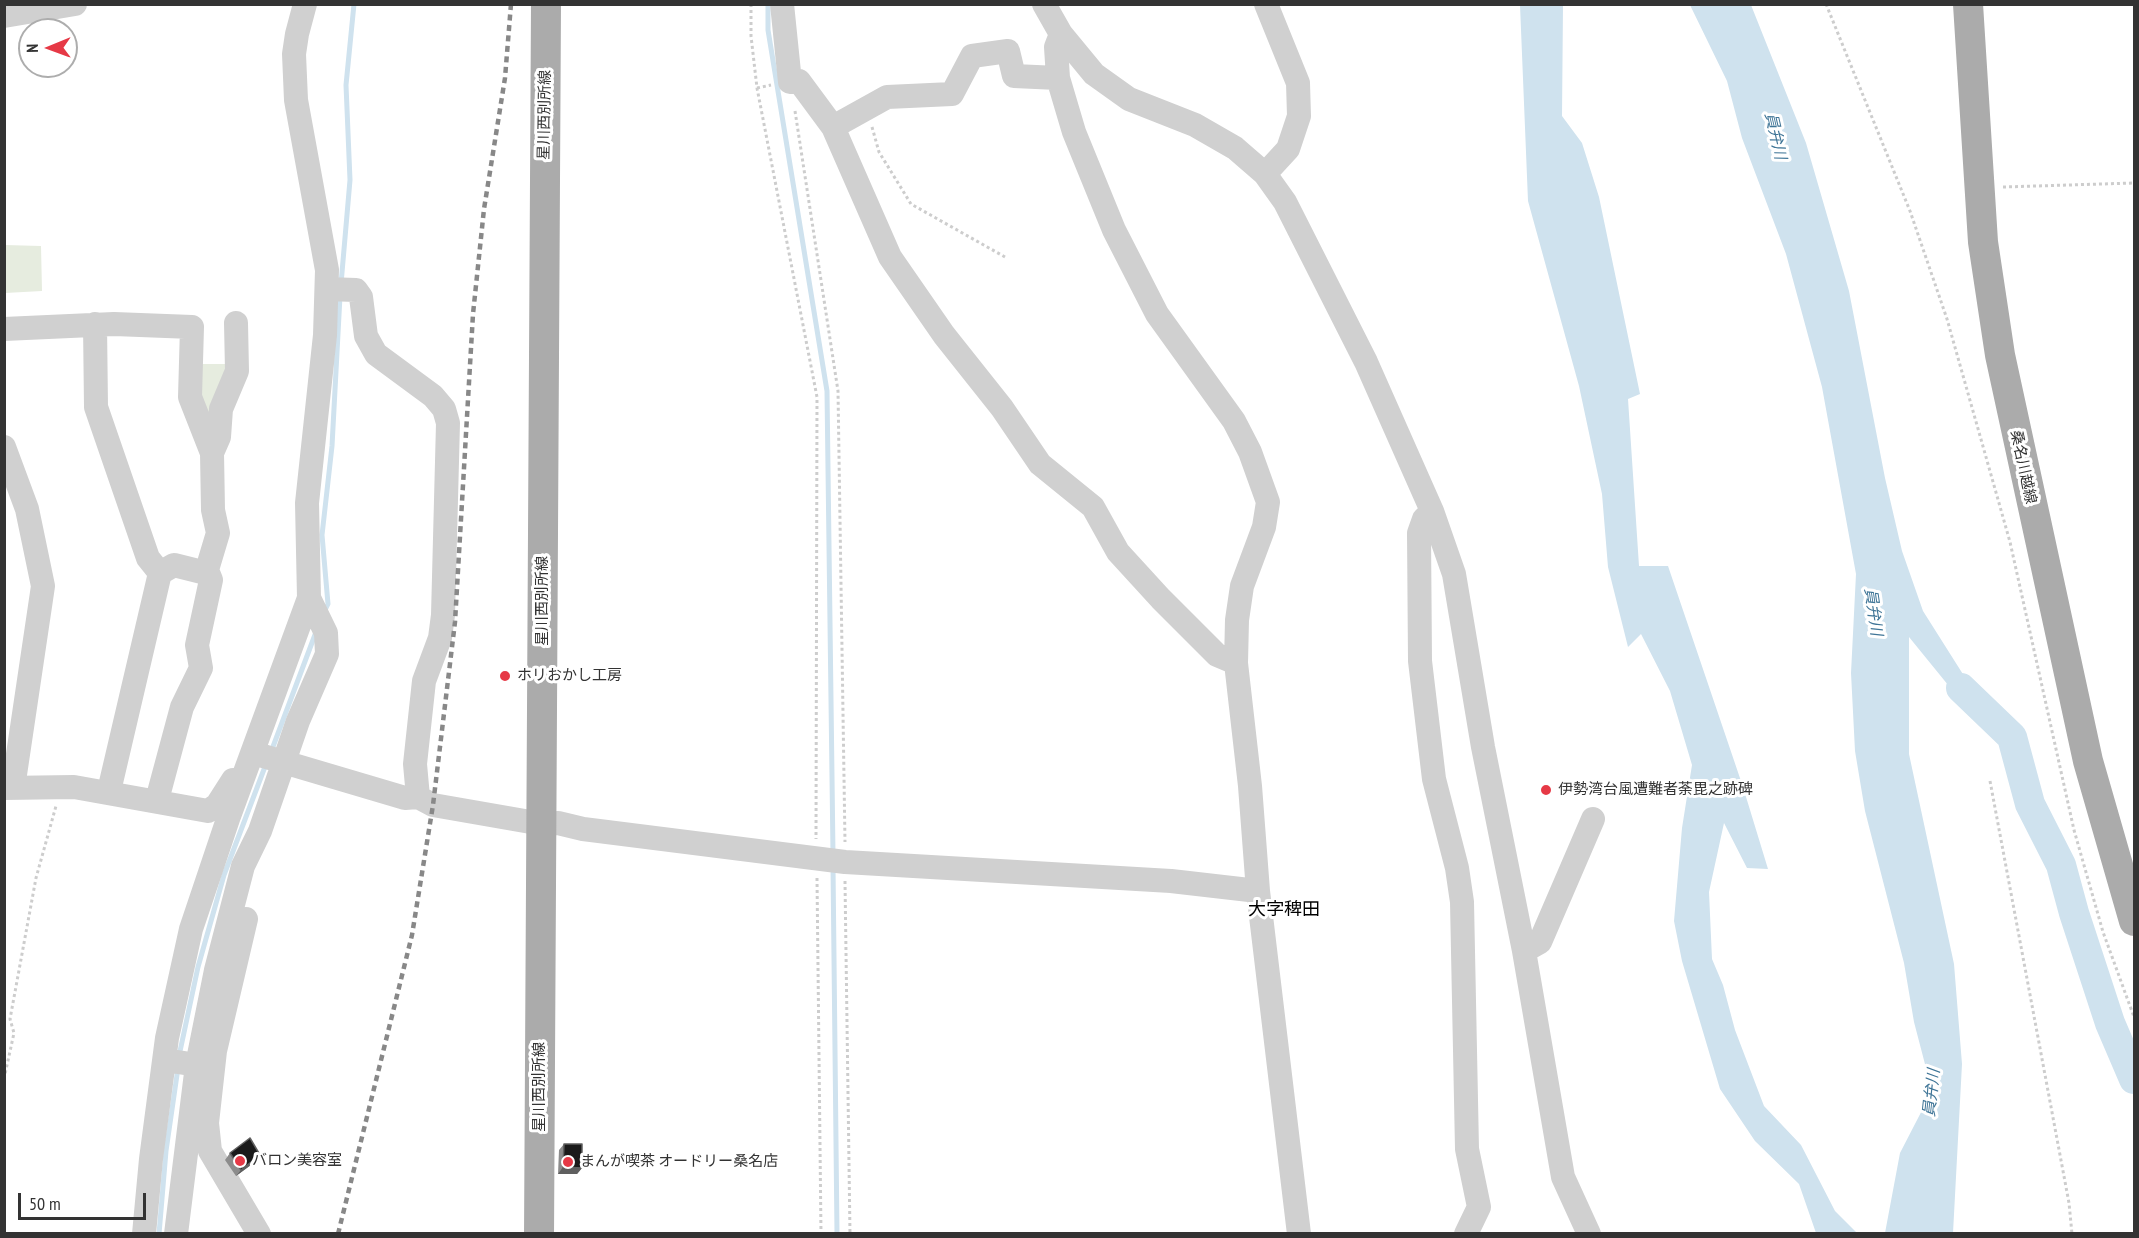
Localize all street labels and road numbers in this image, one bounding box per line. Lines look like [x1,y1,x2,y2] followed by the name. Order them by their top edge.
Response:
[535,70,555,160] street label: 星川西別所線
[2006,428,2040,506] street label: 桑名川越線
[534,556,552,646] street label: 星川西別所線
[531,1042,549,1132] street label: 星川西別所線

